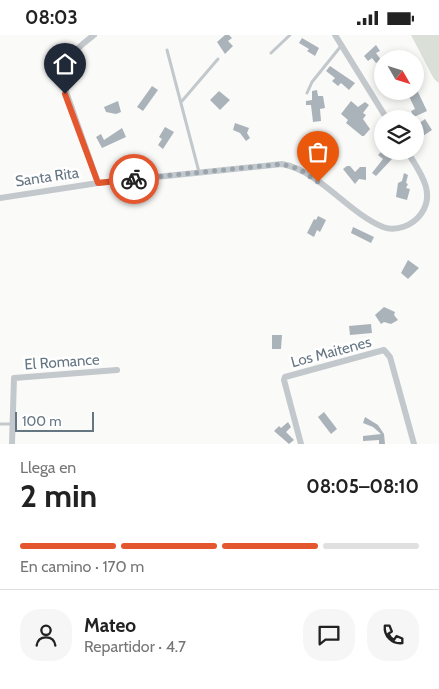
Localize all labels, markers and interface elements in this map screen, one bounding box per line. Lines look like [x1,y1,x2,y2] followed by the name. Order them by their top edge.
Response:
[25,6,78,29] text: 08:03
[44,43,86,94] pin
[51,50,79,78] icon: home
[374,50,424,100] north arrow
[374,50,424,160] map controls
[374,110,424,160] button: layers
[297,131,339,182] pin
[304,138,332,166] icon: bag
[109,154,159,204] courier
[14,164,81,190] street label: Santa Rita
[120,165,148,193] icon: bike
[289,333,373,371] street label: Los Maitenes
[24,350,101,374] street label: El Romance
[15,409,94,432] scale bar
[22,412,62,430] text: 100 m
[20,458,76,477] text: Llega en
[306,475,419,498] text: 08:05–08:10
[20,476,97,515] text: 2 min
[20,557,144,576] text: En camino · 170 m
[20,609,72,661] button: person
[303,609,355,661] button: chat
[367,609,419,661] button: phone
[84,614,136,637] text: Mateo
[84,637,186,656] text: Repartidor · 4.7

